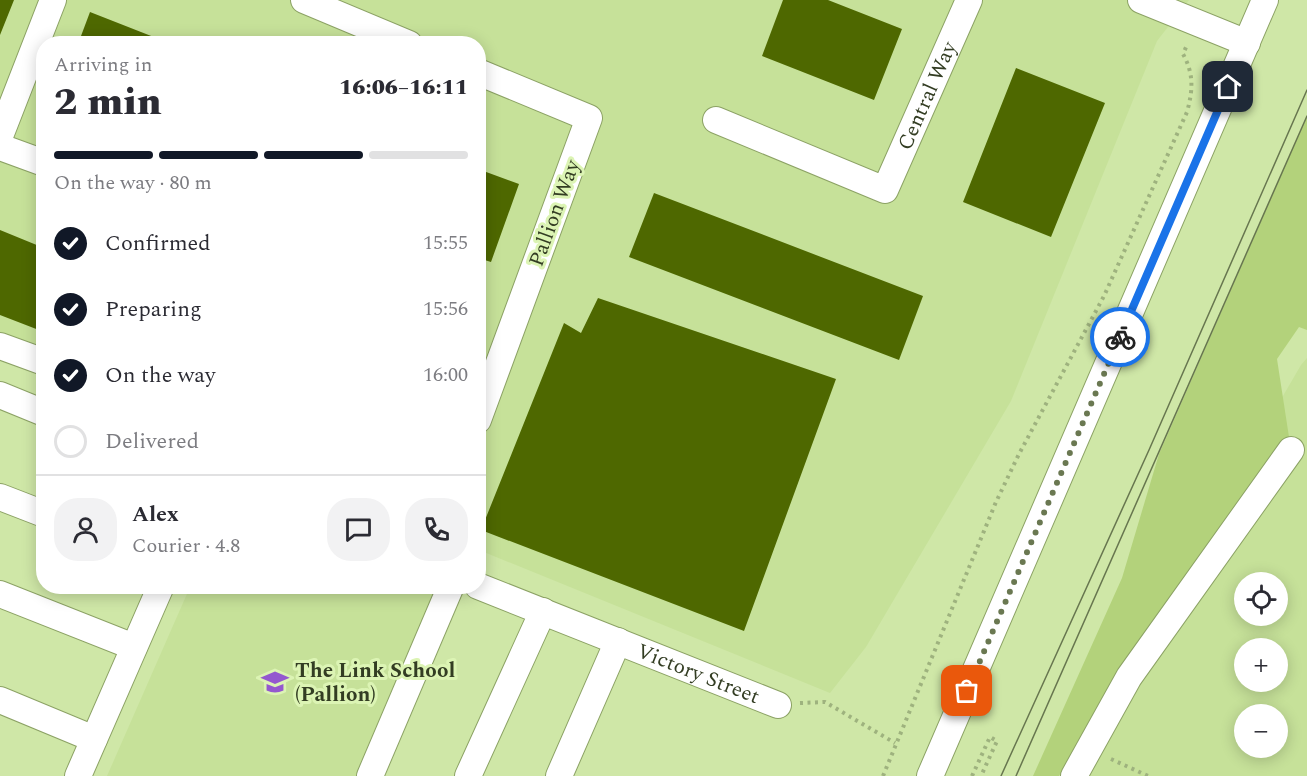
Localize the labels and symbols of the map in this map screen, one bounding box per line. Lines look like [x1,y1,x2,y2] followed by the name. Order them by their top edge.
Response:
[890,36,966,156] street label: Central Way
[1202,61,1253,112] pin
[521,155,589,271] street label: Pallion Way
[1090,307,1150,367] courier
[632,636,764,713] street label: Victory Street
[295,655,455,711] place label: The Link School (Pallion)
[941,665,992,716] pin
[260,667,290,697] school or university icon: The Link School (Pallion)

